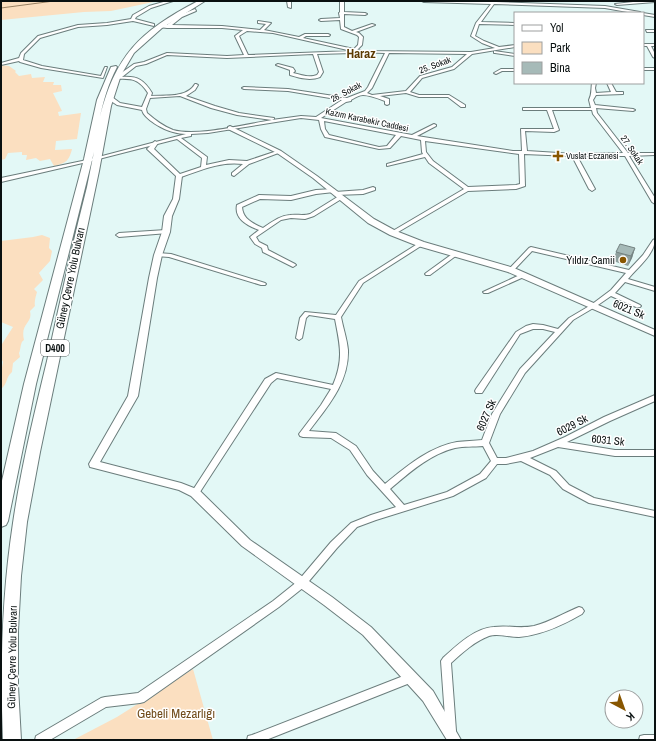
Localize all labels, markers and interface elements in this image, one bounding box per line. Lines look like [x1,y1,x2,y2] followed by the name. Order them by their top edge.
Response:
[514,12,644,84] legend
[550,20,563,36] text: Yol
[550,40,570,56] text: Park
[346,45,376,62] district label: Haraz
[418,54,453,76] street label: 25. Sokak
[550,60,571,76] text: Bina
[329,79,364,105] street label: 26. Sokak
[324,105,410,135] street label: Kazım Karabekir Caddesi
[618,133,646,167] street label: 27. Sokak
[566,150,619,162] place label: Vuslat Eczanesi
[553,151,563,161] marker: Vuslat Eczanesi
[52,226,88,330] street label: Güney Çevre Yolu Bulvarı
[566,253,615,267] place label: Yıldız Camii
[618,255,628,265] marker: Yıldız Camii
[611,296,647,322] street label: 6021 Sk
[41,340,69,356] road number: D400
[473,397,499,433] street label: 6027 Sk
[554,411,590,439] street label: 6029 Sk
[591,431,626,449] street label: 6031 Sk
[4,605,20,709] street label: Güney Çevre Yolu Bulvarı
[604,689,644,729] north arrow
[137,705,215,722] park label: Gebeli Mezarlığı
[623,709,638,724] text: K

